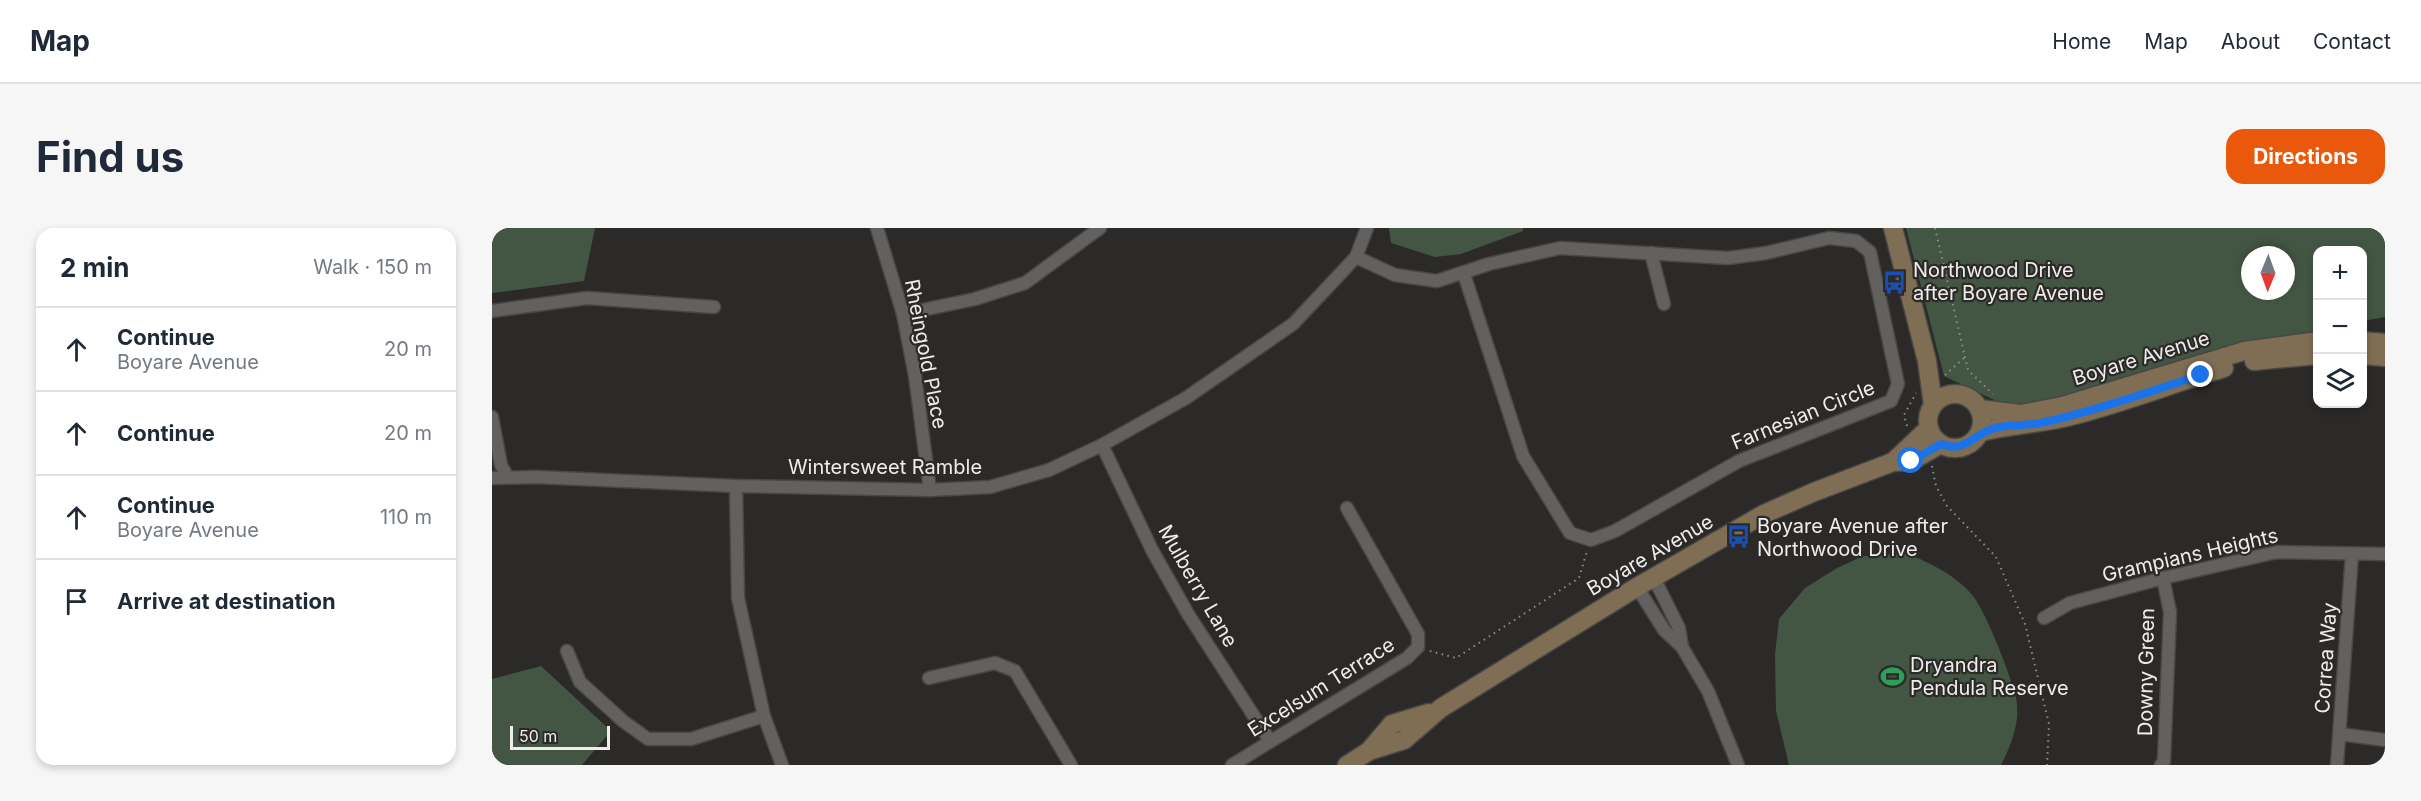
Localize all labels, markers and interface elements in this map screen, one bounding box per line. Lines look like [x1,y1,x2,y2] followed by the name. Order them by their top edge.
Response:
[30,24,90,58] text: Map
[2052,29,2111,54] text: Home
[2144,29,2188,54] text: Map
[2221,29,2280,54] text: About
[2313,29,2391,54] text: Contact
[2226,129,2385,184] button: Directions
[36,131,184,182] text: Find us
[2241,246,2295,300] north arrow
[2313,246,2367,408] map controls
[2313,246,2367,300] button: +
[60,252,130,283] text: 2 min
[313,255,432,279] text: Walk · 150 m
[1913,258,2104,305] place label: Northwood Drive after Boyare Avenue
[1882,269,1908,295] bus stop icon: Northwood Drive after Boyare Avenue
[900,277,952,431] street label: Rheingold Place
[2313,300,2367,354] button: −
[117,324,215,350] text: Continue
[2070,326,2212,390] street label: Boyare Avenue
[60,333,93,366] icon: ahead
[384,337,432,361] text: 20 m
[117,350,259,374] text: Boyare Avenue
[2313,354,2367,408] button: layers
[2187,361,2213,387] route end
[1728,375,1878,455] street label: Farnesian Circle
[60,417,93,450] icon: ahead
[117,420,215,446] text: Continue
[384,421,432,445] text: 20 m
[1897,447,1923,473] route start
[788,455,982,479] street label: Wintersweet Ramble
[117,492,215,518] text: Continue
[60,501,93,534] icon: ahead
[380,505,432,529] text: 110 m
[1583,509,1717,601] street label: Boyare Avenue
[1757,514,1948,561] place label: Boyare Avenue after Northwood Drive
[117,518,259,542] text: Boyare Avenue
[1153,521,1243,651] street label: Mulberry Lane
[2100,523,2280,587] street label: Grampians Heights
[1726,524,1752,550] bus stop icon: Boyare Avenue after Northwood Drive
[60,585,93,618] icon: arrive
[117,588,336,614] text: Arrive at destination
[2310,602,2342,714] street label: Correa Way
[2133,608,2159,736] street label: Downy Green
[1243,632,1399,742] street label: Excelsum Terrace
[1910,653,2069,700] place label: Dryandra Pendula Reserve
[1879,664,1905,690] sports icon: Dryandra Pendula Reserve
[510,723,610,750] scale bar
[519,726,557,746] text: 50 m

